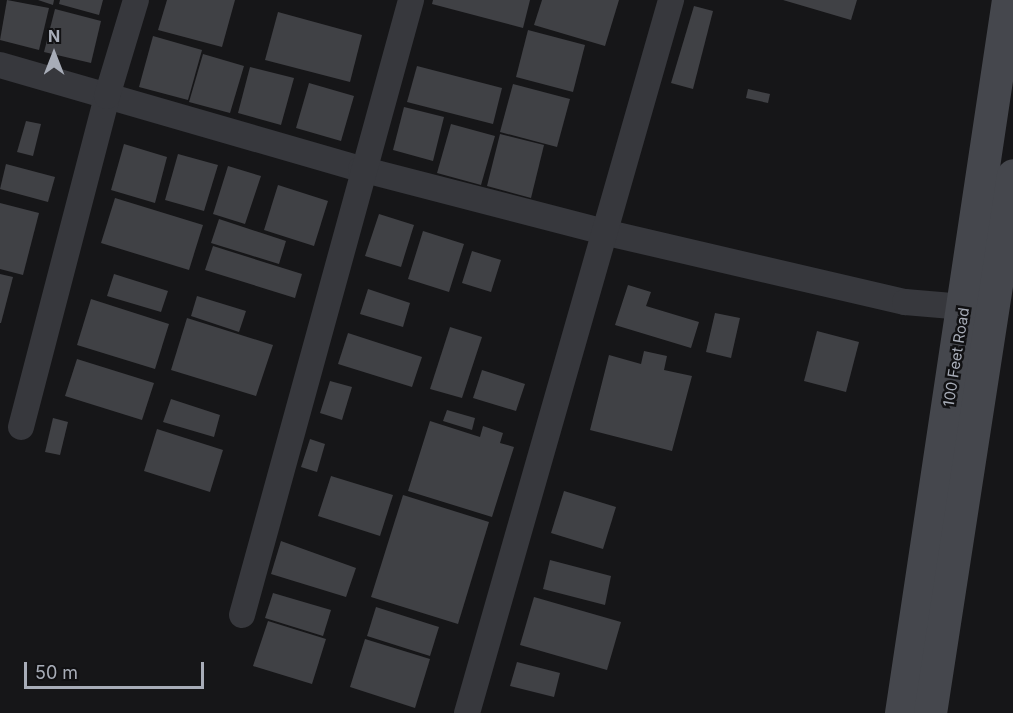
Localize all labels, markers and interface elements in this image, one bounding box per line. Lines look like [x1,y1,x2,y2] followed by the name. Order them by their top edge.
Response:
[24,24,84,84] north arrow
[48,26,60,46] text: N
[939,306,973,408] street label: 100 Feet Road
[27,650,207,688] scale bar
[35,662,78,683] text: 50 m

